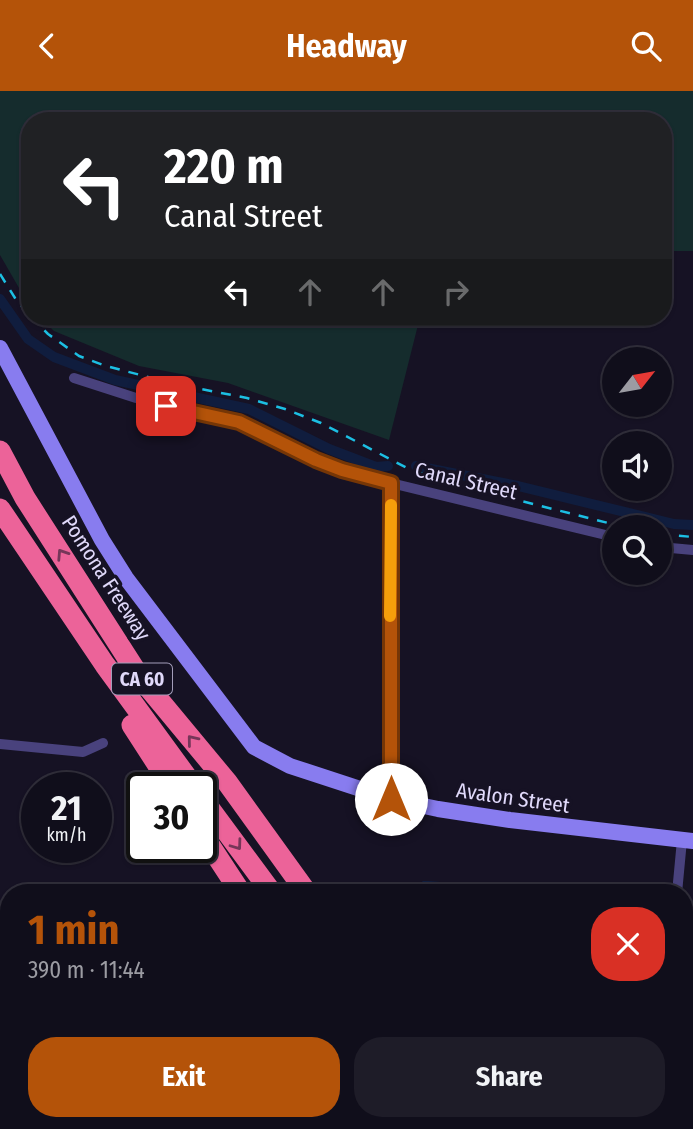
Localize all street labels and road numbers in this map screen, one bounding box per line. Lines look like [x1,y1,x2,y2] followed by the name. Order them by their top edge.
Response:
[412,457,520,505] street label: Canal Street
[56,511,156,646] street label: Pomona Freeway
[112,663,172,695] road number: CA 60
[455,777,572,819] street label: Avalon Street

